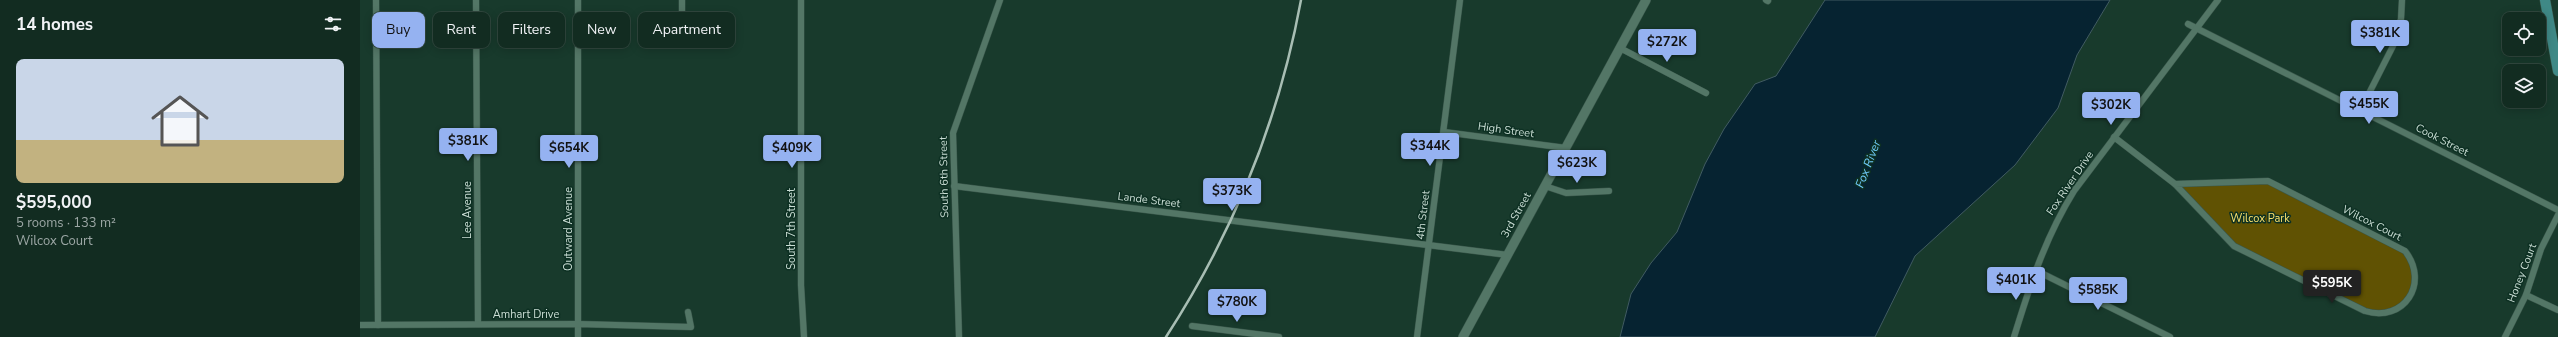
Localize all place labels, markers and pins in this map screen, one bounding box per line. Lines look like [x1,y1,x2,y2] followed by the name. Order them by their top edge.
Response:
[2352,20,2408,54] pin: $381K
[1639,29,1695,63] pin: $272K
[2341,91,2397,125] pin: $455K
[2083,92,2139,126] pin: $302K
[440,128,496,162] pin: $381K
[1402,133,1458,167] pin: $344K
[541,135,597,169] pin: $654K
[764,135,820,169] pin: $409K
[1549,150,1605,184] pin: $623K
[1204,178,1260,212] pin: $373K
[1988,267,2044,301] pin: $401K
[2304,270,2360,304] pin: $595K
[2070,277,2126,311] pin: $585K
[1209,289,1265,323] pin: $780K

